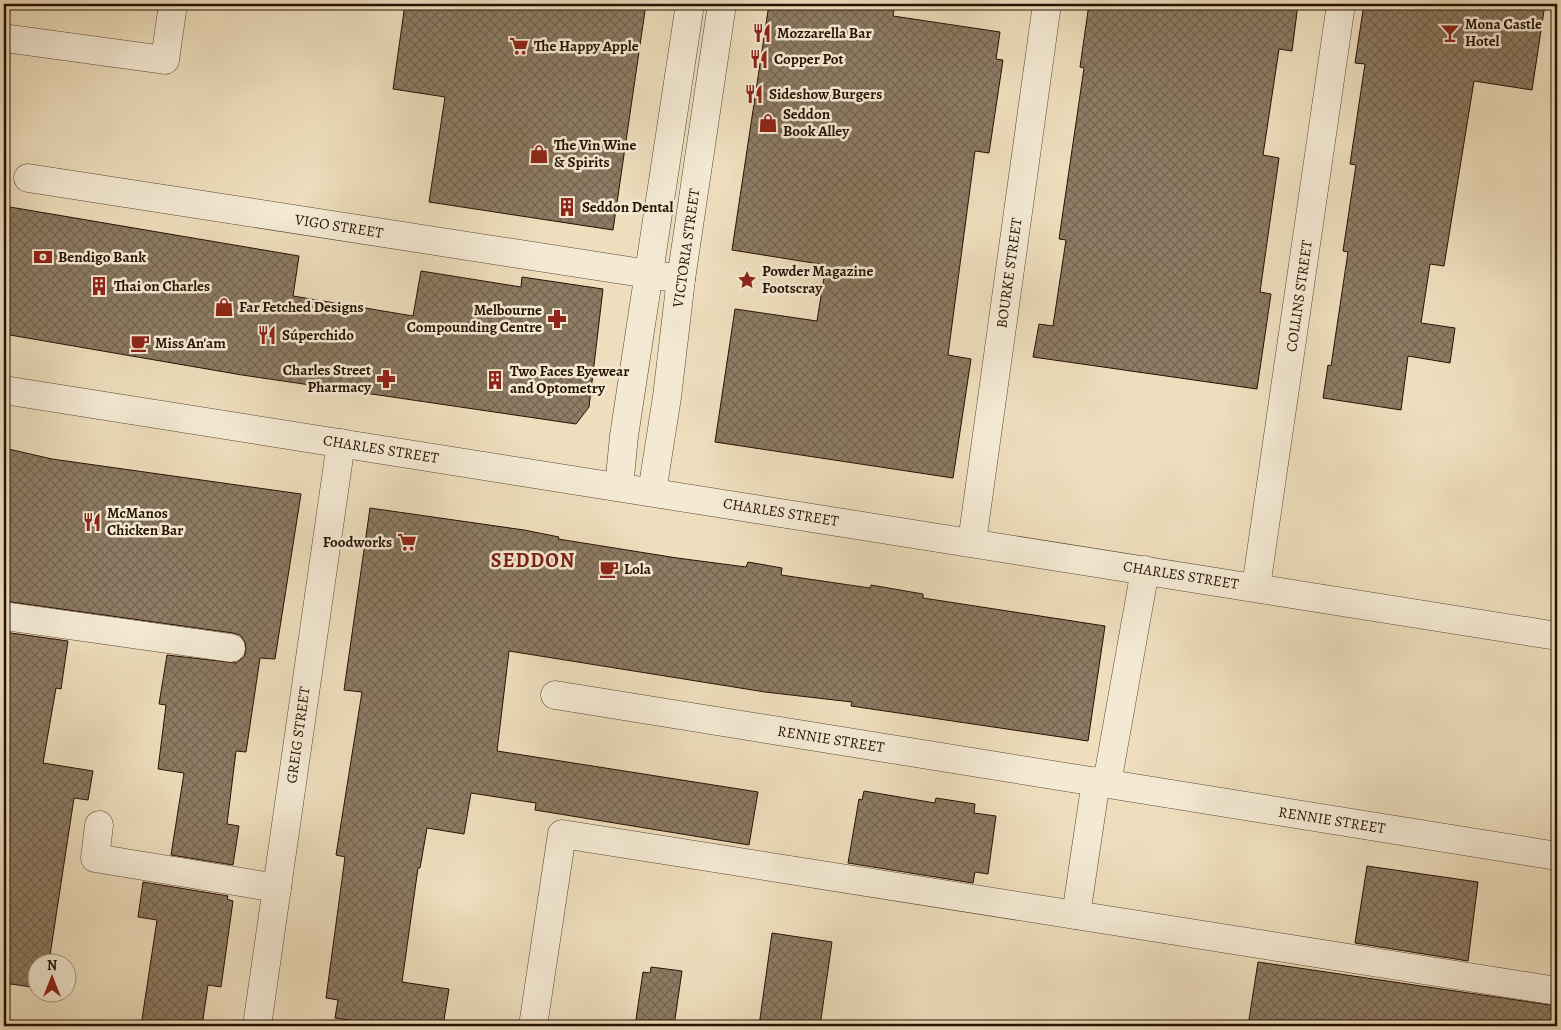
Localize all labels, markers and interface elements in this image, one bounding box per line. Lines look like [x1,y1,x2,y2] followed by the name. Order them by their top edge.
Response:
[1465,14,1542,51] place label: Mona Castle Hotel
[751,22,773,44] restaurant icon: Mozzarella Bar
[1439,22,1461,44] bar icon: Mona Castle Hotel
[777,23,872,43] place label: Mozzarella Bar
[508,35,530,57] supermarket icon: The Happy Apple
[534,36,639,56] place label: The Happy Apple
[748,48,770,70] restaurant icon: Copper Pot
[774,49,843,69] place label: Copper Pot
[743,83,765,105] restaurant icon: Sideshow Burgers
[769,84,882,104] place label: Sideshow Burgers
[783,104,850,141] place label: Seddon Book Alley
[757,112,779,134] shop icon: Seddon Book Alley
[554,135,636,172] place label: The Vin Wine & Spirits
[528,143,550,165] shop icon: The Vin Wine & Spirits
[668,187,704,310] street label: VICTORIA STREET
[556,196,578,218] building icon: Seddon Dental
[582,197,674,217] place label: Seddon Dental
[292,209,385,243] street label: VIGO STREET
[991,216,1027,329] street label: BOURKE STREET
[1281,238,1317,353] street label: COLLINS STREET
[32,246,54,268] bank icon: Bendigo Bank
[58,247,146,267] place label: Bendigo Bank
[762,261,873,298] place label: Powder Magazine Footscray
[736,269,758,291] place icon: Powder Magazine Footscray
[88,275,110,297] building icon: Thai on Charles
[114,276,210,296] place label: Thai on Charles
[213,296,235,318] shop icon: Far Fetched Designs
[239,297,364,317] place label: Far Fetched Designs
[407,300,542,337] place label: Melbourne Compounding Centre
[546,308,568,330] pharmacy icon: Melbourne Compounding Centre
[256,324,278,346] restaurant icon: Súperchido
[282,325,354,345] place label: Súperchido
[129,332,151,354] cafe icon: Miss An'am
[155,333,226,353] place label: Miss An'am
[283,360,372,397] place label: Charles Street Pharmacy
[510,361,629,398] place label: Two Faces Eyewear and Optometry
[375,368,397,390] pharmacy icon: Charles Street Pharmacy
[484,369,506,391] building icon: Two Faces Eyewear and Optometry
[322,430,441,468] street label: CHARLES STREET
[722,493,841,531] street label: CHARLES STREET
[107,503,184,540] place label: McManos Chicken Bar
[81,511,103,533] restaurant icon: McManos Chicken Bar
[396,531,418,553] supermarket icon: Foodworks
[323,532,392,552] place label: Foodworks
[491,547,575,574] district label: SEDDON
[1122,556,1241,594] street label: CHARLES STREET
[598,558,620,580] cafe icon: Lola
[624,559,652,579] place label: Lola
[281,684,315,785] street label: GREIG STREET
[776,721,887,757] street label: RENNIE STREET
[1277,802,1388,838] street label: RENNIE STREET
[28,952,78,1002] north arrow
[47,956,57,975] text: N

